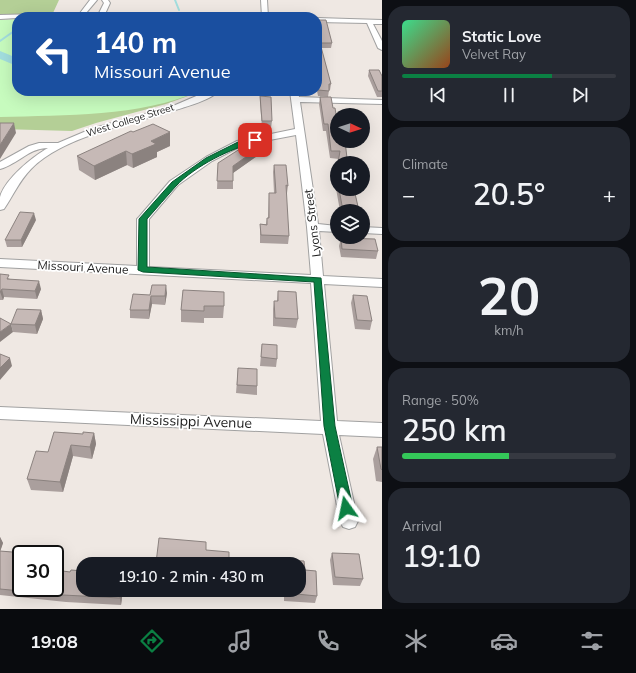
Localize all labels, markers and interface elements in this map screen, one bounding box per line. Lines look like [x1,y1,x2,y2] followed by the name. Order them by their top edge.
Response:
[94,25,177,60] text: 140 m
[462,27,541,46] text: Static Love
[28,28,80,80] icon: left
[462,46,526,62] text: Velvet Ray
[94,60,230,83] text: Missouri Avenue
[427,84,449,106] icon: previous
[498,84,520,106] icon: pause
[569,84,591,106] icon: next
[85,100,176,140] street label: West College Street
[330,108,370,148] north arrow
[330,108,370,244] map controls
[238,123,272,157] pin
[244,129,266,151] icon: arrive
[330,156,370,196] button: sound
[402,156,448,172] text: Climate
[473,175,545,213] text: 20.5°
[402,181,415,209] text: −
[603,181,616,209] text: +
[300,188,324,258] street label: Lyons Street
[330,204,370,244] button: layers
[37,257,129,277] street label: Missouri Avenue
[478,263,540,328] text: 20
[494,322,524,338] text: km/h
[402,392,479,408] text: Range · 50%
[130,410,252,432] street label: Mississippi Avenue
[402,411,507,449] text: 250 km
[325,487,367,529] position arrow
[402,518,442,534] text: Arrival
[402,537,481,575] text: 19:10
[12,545,64,597] speed limit sign: 30
[118,567,264,586] text: 19:10 · 2 min · 430 m
[138,627,166,655] icon: directions
[226,627,254,655] icon: music
[314,627,342,655] icon: phone
[402,627,430,655] icon: climate
[490,627,518,655] icon: car
[578,627,606,655] icon: filters
[30,630,78,653] text: 19:08

